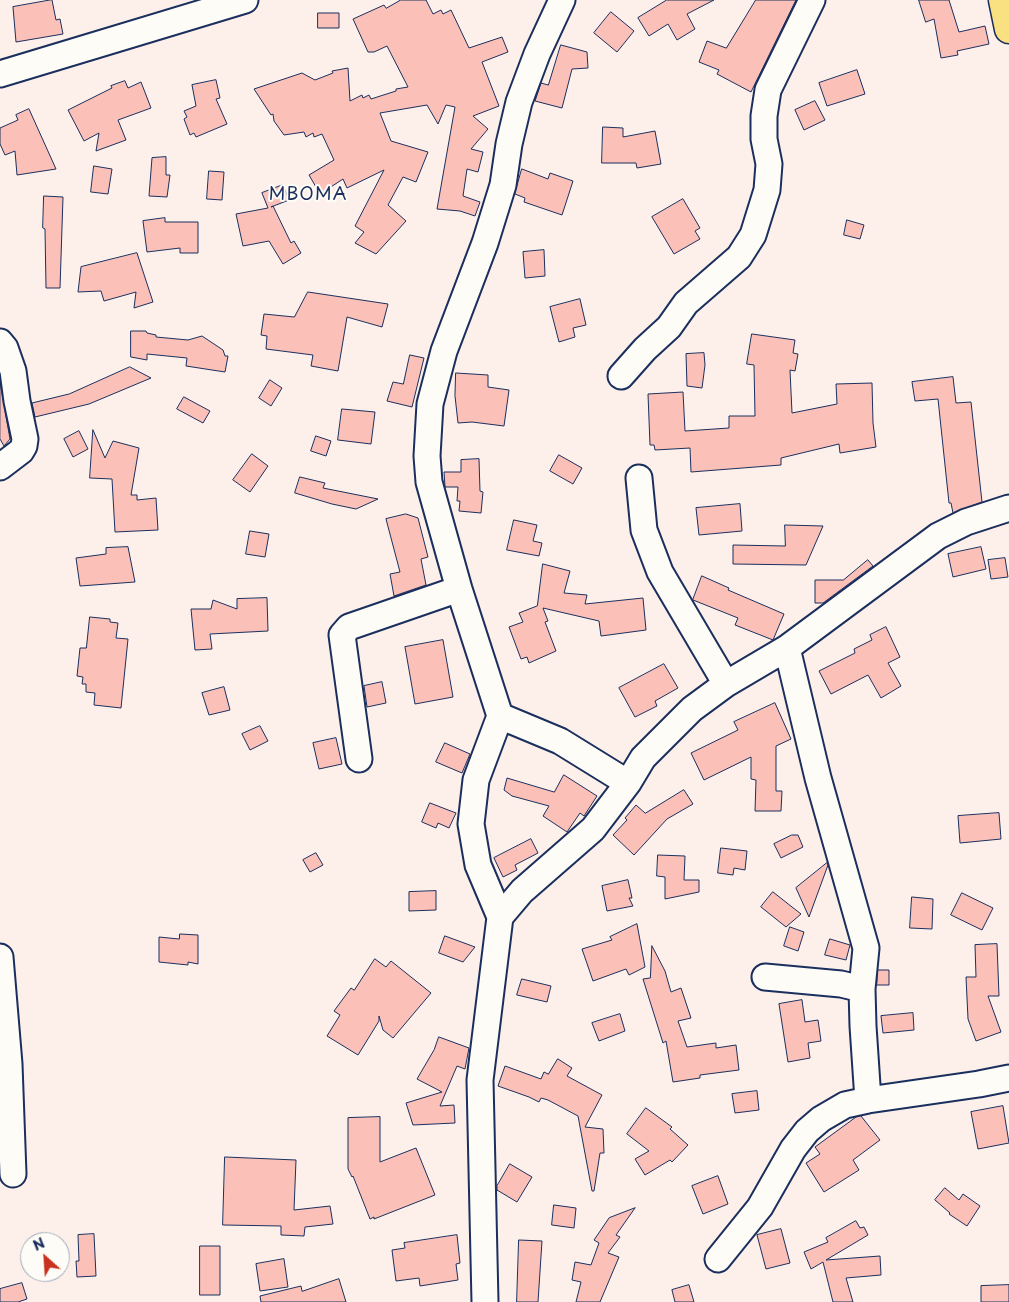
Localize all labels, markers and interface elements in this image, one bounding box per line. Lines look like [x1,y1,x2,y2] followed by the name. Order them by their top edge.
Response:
[268,184,348,206] district label: MBOMA
[20,1232,70,1282] north arrow
[29,1232,48,1256] text: N

